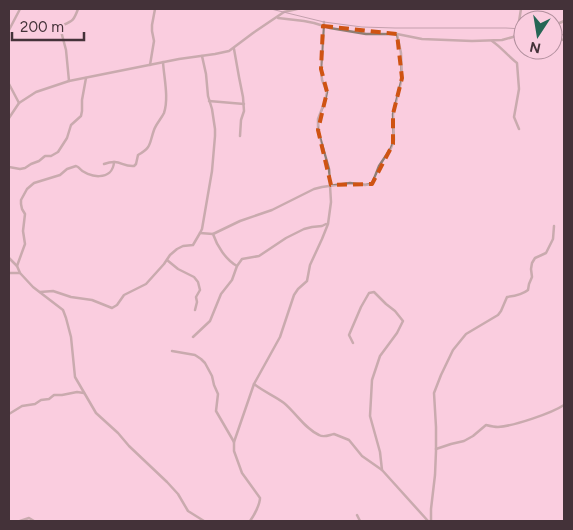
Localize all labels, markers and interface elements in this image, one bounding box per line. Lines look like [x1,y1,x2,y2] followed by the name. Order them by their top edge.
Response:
[12,10,85,42] scale bar
[513,10,563,60] north arrow
[20,18,64,36] text: 200 m
[528,38,542,57] text: N

